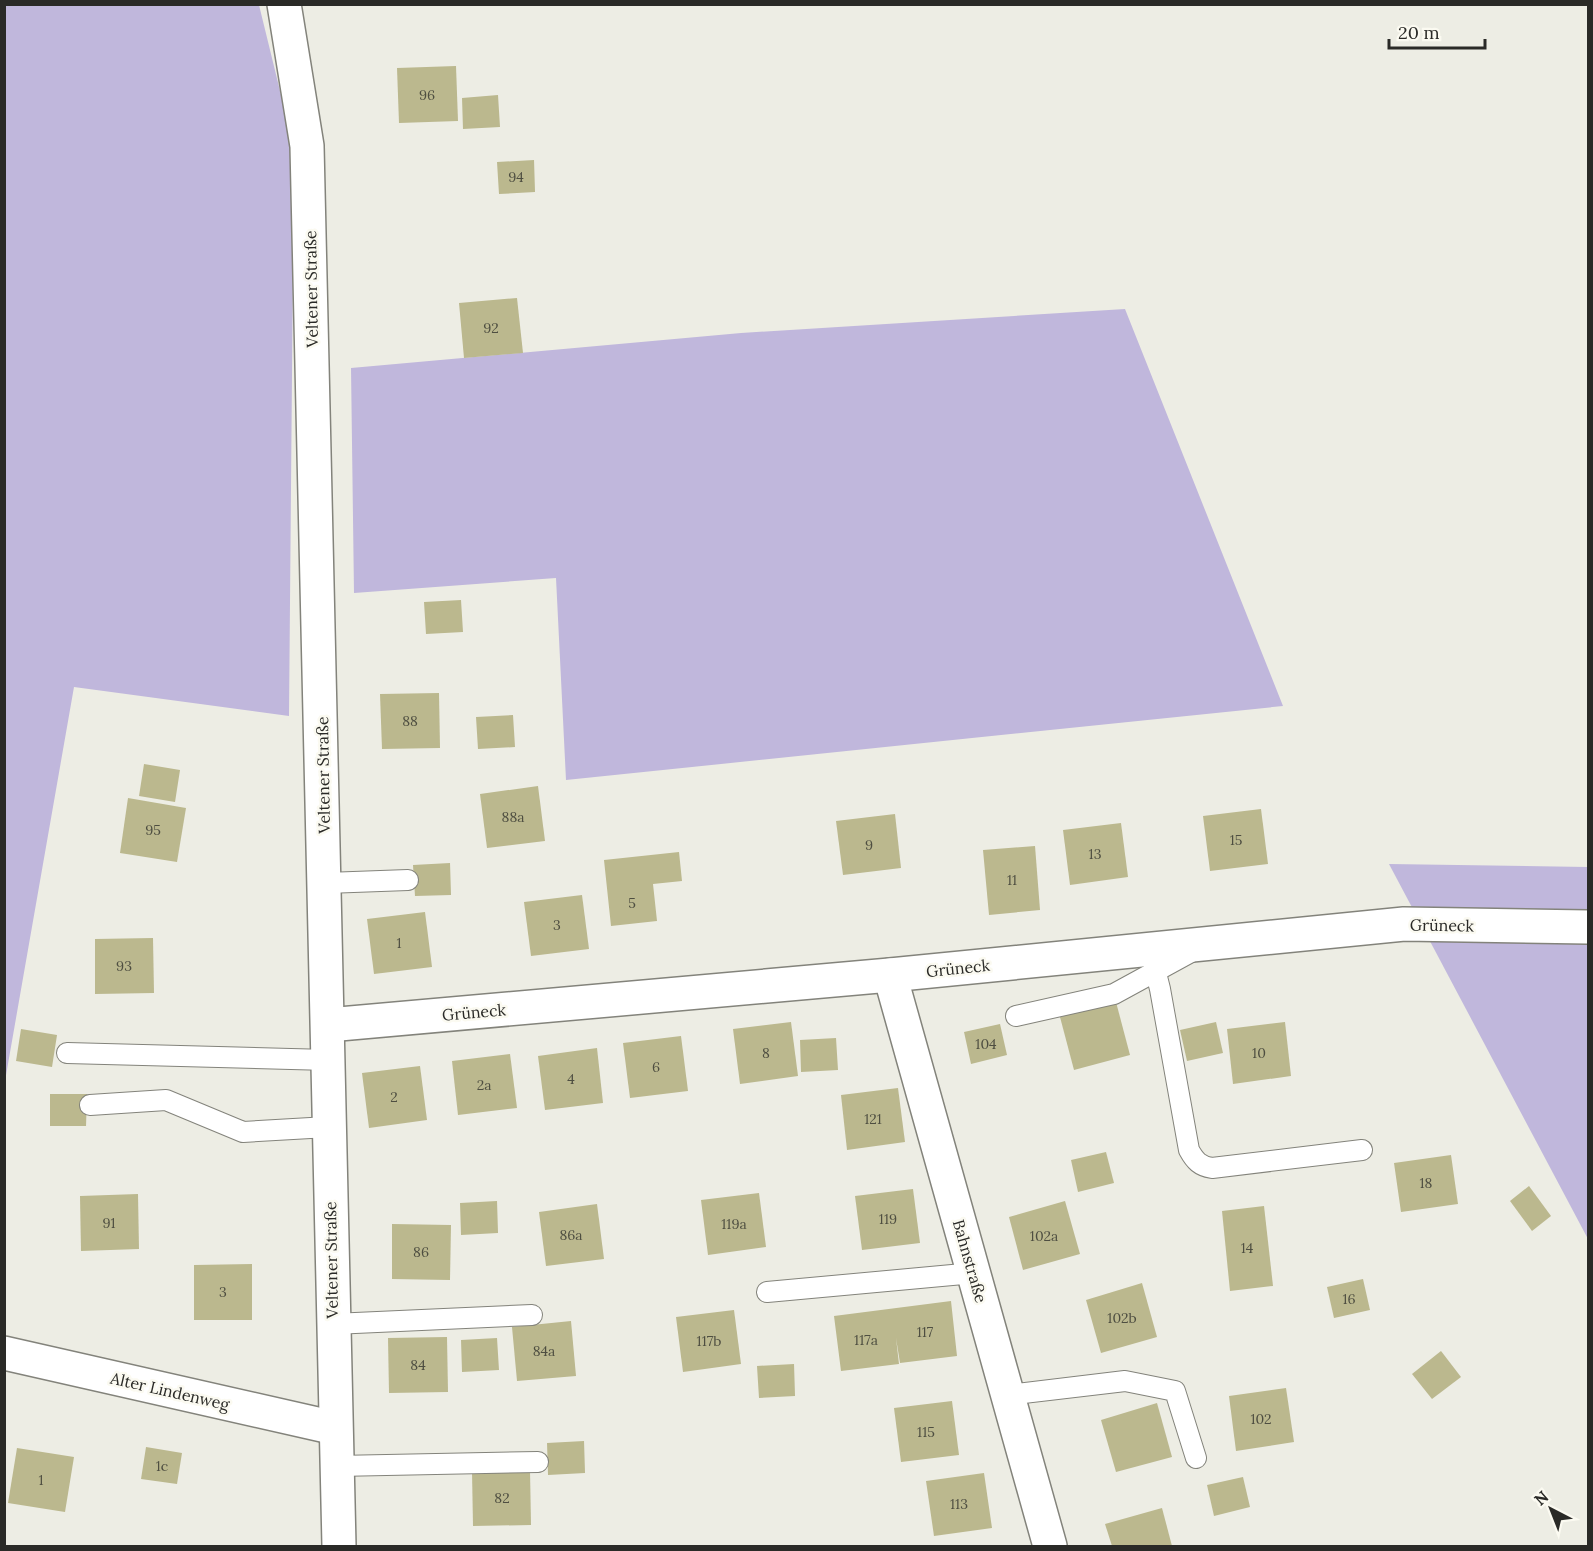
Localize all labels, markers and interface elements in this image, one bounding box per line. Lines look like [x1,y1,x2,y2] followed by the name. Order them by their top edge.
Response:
[1389,12,1485,50] scale bar
[1398,21,1440,44] text: 20 m
[419,86,435,104] house number: 96
[508,168,524,186] house number: 94
[300,230,322,349] street label: Veltener Straße
[483,319,499,337] house number: 92
[402,712,418,730] house number: 88
[312,716,334,835] street label: Veltener Straße
[502,808,524,826] house number: 88a
[145,821,161,839] house number: 95
[1230,831,1242,849] house number: 15
[865,836,873,854] house number: 9
[1089,845,1102,863] house number: 13
[1007,871,1017,889] house number: 11
[628,894,636,912] house number: 5
[1410,914,1475,936] street label: Grüneck
[553,916,561,934] house number: 3
[396,934,402,952] house number: 1
[925,955,991,981] street label: Grüneck
[116,957,132,975] house number: 93
[441,999,507,1025] street label: Grüneck
[975,1035,997,1053] house number: 104
[762,1044,770,1062] house number: 8
[1252,1044,1266,1062] house number: 10
[652,1058,660,1076] house number: 6
[567,1070,575,1088] house number: 4
[477,1076,491,1094] house number: 2a
[390,1088,398,1106] house number: 2
[864,1110,882,1128] house number: 121
[1420,1174,1433,1192] house number: 18
[320,1201,342,1320] street label: Veltener Straße
[879,1210,897,1228] house number: 119
[102,1214,116,1232] house number: 91
[721,1215,747,1233] house number: 119a
[949,1217,992,1305] street label: Bahnstraße
[559,1226,583,1244] house number: 86a
[1030,1227,1058,1245] house number: 102a
[1241,1239,1254,1257] house number: 14
[413,1243,429,1261] house number: 86
[219,1283,227,1301] house number: 3
[1342,1290,1356,1308] house number: 16
[1107,1309,1137,1327] house number: 102b
[917,1323,934,1341] house number: 117
[854,1331,878,1349] house number: 117a
[697,1332,721,1350] house number: 117b
[533,1342,555,1360] house number: 84a
[410,1356,426,1374] house number: 84
[108,1367,233,1415] street label: Alter Lindenweg
[1250,1410,1272,1428] house number: 102
[917,1423,935,1441] house number: 115
[156,1457,168,1475] house number: 1c
[38,1471,44,1489] house number: 1
[1521,1479,1581,1539] north arrow
[1530,1486,1552,1509] text: N
[494,1489,510,1507] house number: 82
[950,1495,968,1513] house number: 113

